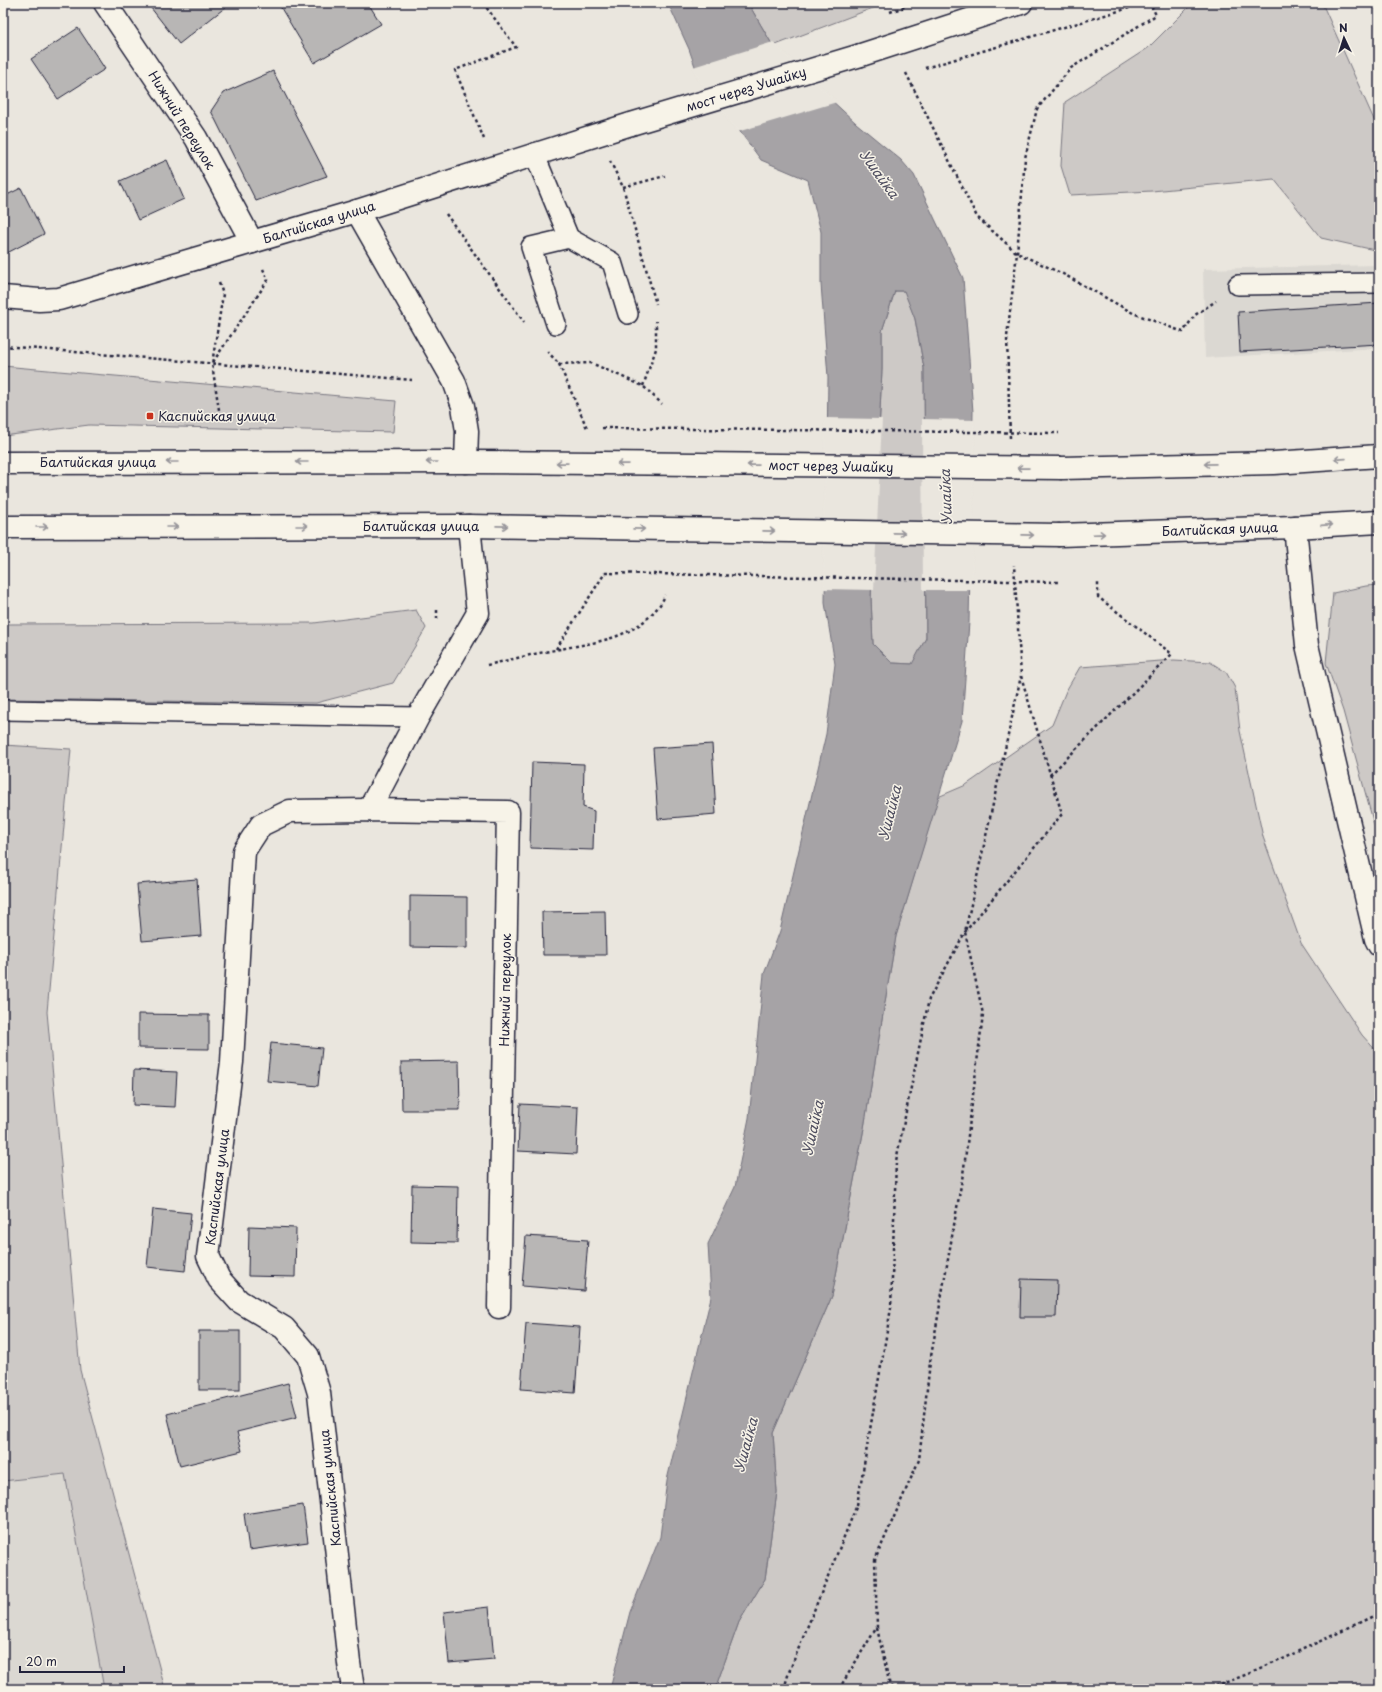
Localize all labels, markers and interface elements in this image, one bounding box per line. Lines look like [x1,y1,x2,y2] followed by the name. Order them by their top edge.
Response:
[1324,18,1364,58] north arrow
[1338,19,1348,36] text: N
[683,61,808,116] street label: мост через Ушайку
[144,67,221,173] street label: Нижний переулок
[855,145,905,203] water label: Ушайка
[260,195,378,248] street label: Балтийская улица
[158,406,276,425] place label: Каспийская улица
[145,411,155,421] marker: Каспийская улица
[40,452,157,471] street label: Балтийская улица
[768,455,894,476] street label: мост через Ушайку
[1334,455,1347,462] one-way arrow
[166,458,179,466] one-way arrow
[296,458,309,466] one-way arrow
[426,458,439,466] one-way arrow
[556,459,569,467] one-way arrow
[617,460,630,468] one-way arrow
[747,461,760,469] one-way arrow
[1204,461,1217,468] one-way arrow
[1017,464,1030,472] one-way arrow
[934,468,957,525] water label: Ушайка
[363,516,480,535] street label: Балтийская улица
[1162,517,1279,540] street label: Балтийская улица
[1320,521,1333,528] one-way arrow
[295,522,308,530] one-way arrow
[495,522,508,530] one-way arrow
[35,523,48,531] one-way arrow
[165,523,178,531] one-way arrow
[632,525,645,533] one-way arrow
[762,527,775,535] one-way arrow
[892,529,905,537] one-way arrow
[1092,530,1105,537] one-way arrow
[1021,531,1034,539] one-way arrow
[873,782,907,842] water label: Ушайка
[494,933,515,1047] street label: Нижний переулок
[796,1097,829,1157] water label: Ушайка
[200,1127,233,1246] street label: Каспийская улица
[728,1414,763,1475] water label: Ушайка
[314,1428,345,1548] street label: Каспийская улица
[20,1648,124,1674] scale bar
[26,1652,57,1670] text: 20 m

